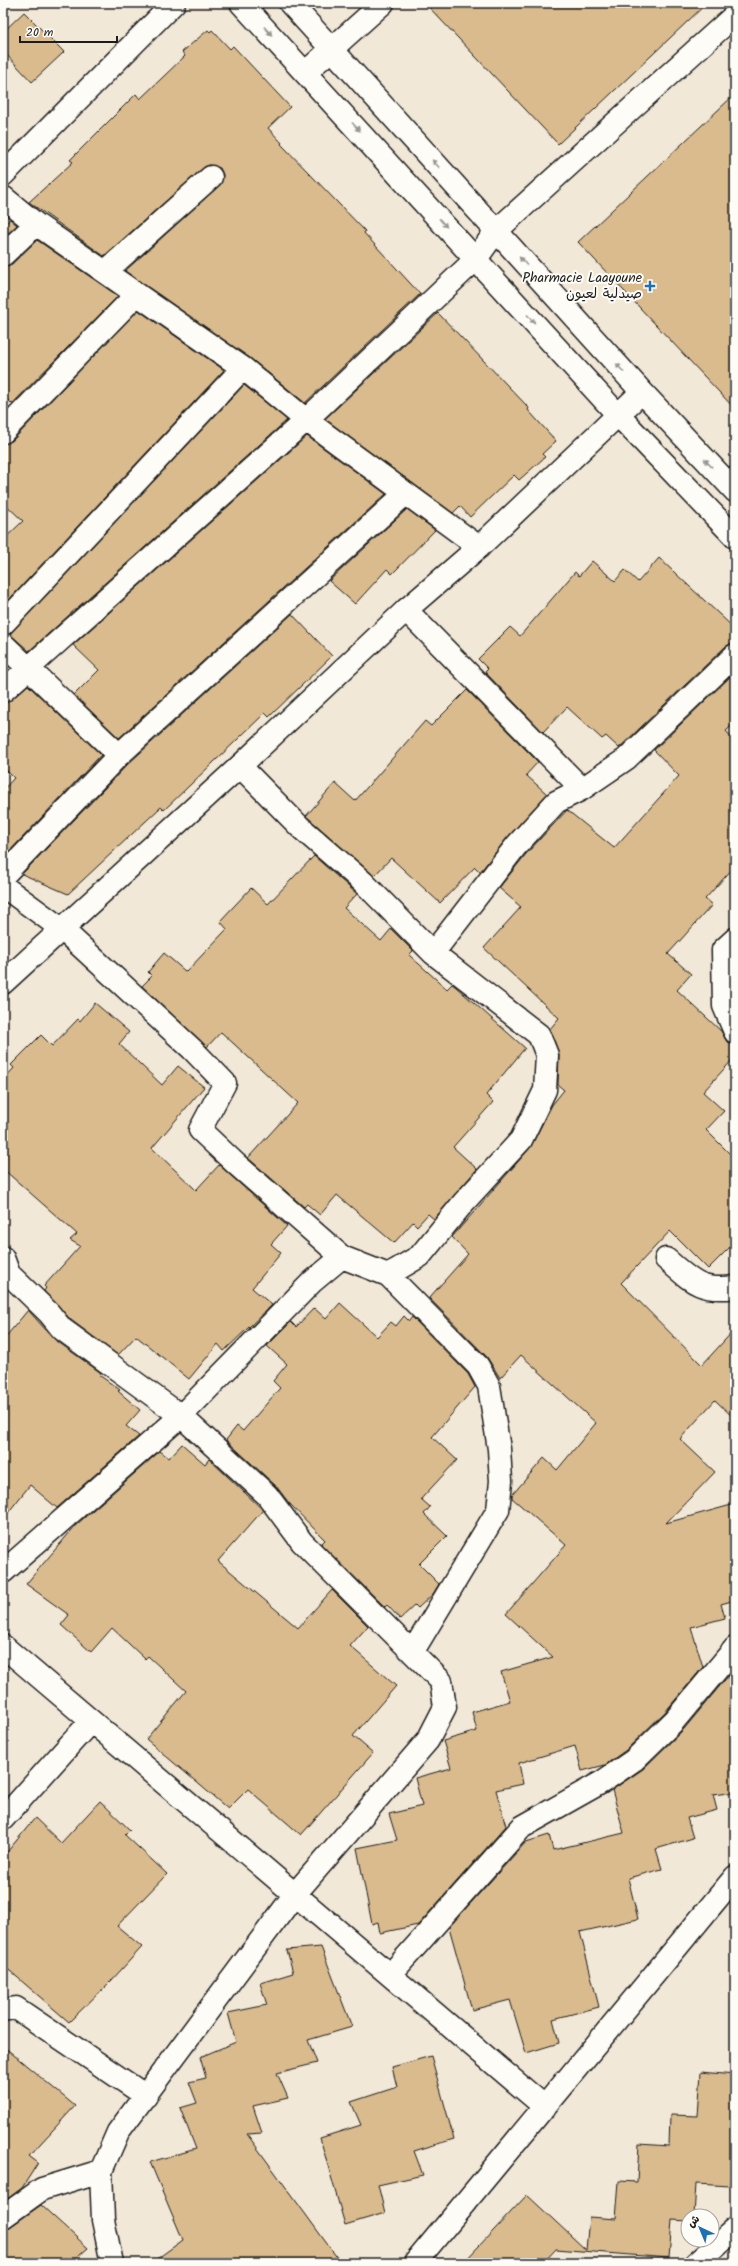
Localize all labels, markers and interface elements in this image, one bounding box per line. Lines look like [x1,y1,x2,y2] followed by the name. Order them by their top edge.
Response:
[20,18,117,44] scale bar
[26,23,54,42] text: 20 m
[263,26,272,36] one-way arrow
[351,122,361,132] one-way arrow
[432,159,441,169] one-way arrow
[438,218,448,228] one-way arrow
[518,256,528,266] one-way arrow
[522,267,643,305] place label: Pharmacie Laayoune صيدلية لعيون
[645,281,655,291] marker: Pharmacie Laayoune صيدلية لعيون
[526,314,536,324] one-way arrow
[616,363,625,372] one-way arrow
[704,458,713,468] one-way arrow
[680,2208,720,2248] north arrow
[683,2211,704,2232] text: ش

